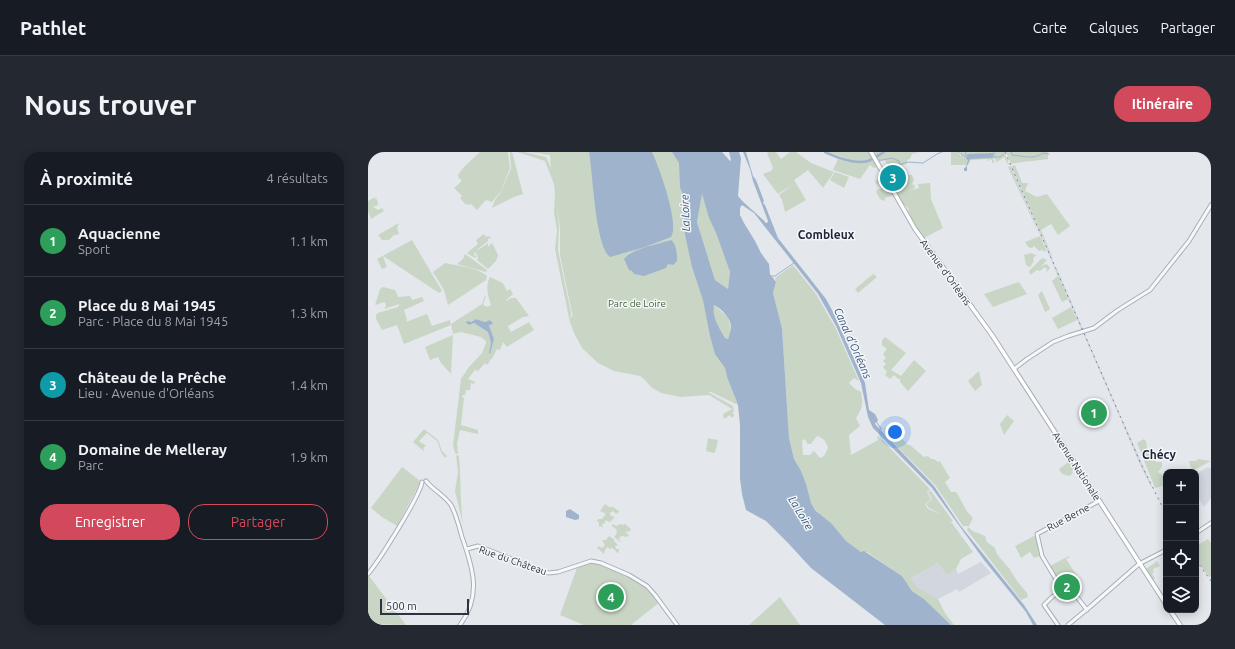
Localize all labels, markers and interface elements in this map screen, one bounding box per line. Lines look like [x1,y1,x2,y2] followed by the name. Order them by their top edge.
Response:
[20,17,86,39] text: Pathlet
[1033,20,1067,36] text: Carte
[1089,20,1138,36] text: Calques
[1160,20,1215,36] text: Partager
[1114,86,1211,122] button: Itinéraire
[24,89,197,120] text: Nous trouver
[880,163,906,193] pin: 3
[40,169,133,188] text: À proximité
[267,171,328,185] text: 4 résultats
[678,194,692,232] water label: La Loire
[78,225,161,242] text: Aquacienne
[798,228,855,241] district label: Combleux
[49,234,57,248] text: 1
[289,234,328,248] text: 1.1 km
[918,237,973,307] street label: Avenue d'Orléans
[78,242,110,256] text: Sport
[78,297,216,314] text: Place du 8 Mai 1945
[608,298,666,309] park label: Parc de Loire
[49,306,57,320] text: 2
[289,306,328,320] text: 1.3 km
[832,306,874,381] water label: Canal d'Orléans
[78,314,228,328] text: Parc · Place du 8 Mai 1945
[78,369,226,386] text: Château de la Prêche
[49,378,57,392] text: 3
[289,378,328,392] text: 1.4 km
[78,386,214,400] text: Lieu · Avenue d'Orléans
[1081,398,1107,428] pin: 1
[885,422,905,442] your location
[1050,430,1103,503] street label: Avenue Nationale
[78,441,227,458] text: Domaine de Melleray
[1142,448,1177,461] district label: Chécy
[49,450,57,464] text: 4
[289,450,328,464] text: 1.9 km
[78,458,103,472] text: Parc
[1163,469,1199,613] map controls
[1163,469,1199,505] button: +
[786,494,816,532] water label: La Loire
[1045,502,1091,533] street label: Rue Berne
[40,504,180,540] button: Enregistrer
[188,504,328,540] button: Partager
[1163,505,1199,541] button: −
[1163,541,1199,577] button: locate
[478,544,548,577] street label: Rue du Château
[1054,572,1080,602] pin: 2
[1163,577,1199,613] button: layers
[598,582,624,612] pin: 4
[380,597,469,616] scale bar
[386,600,417,612] text: 500 m

